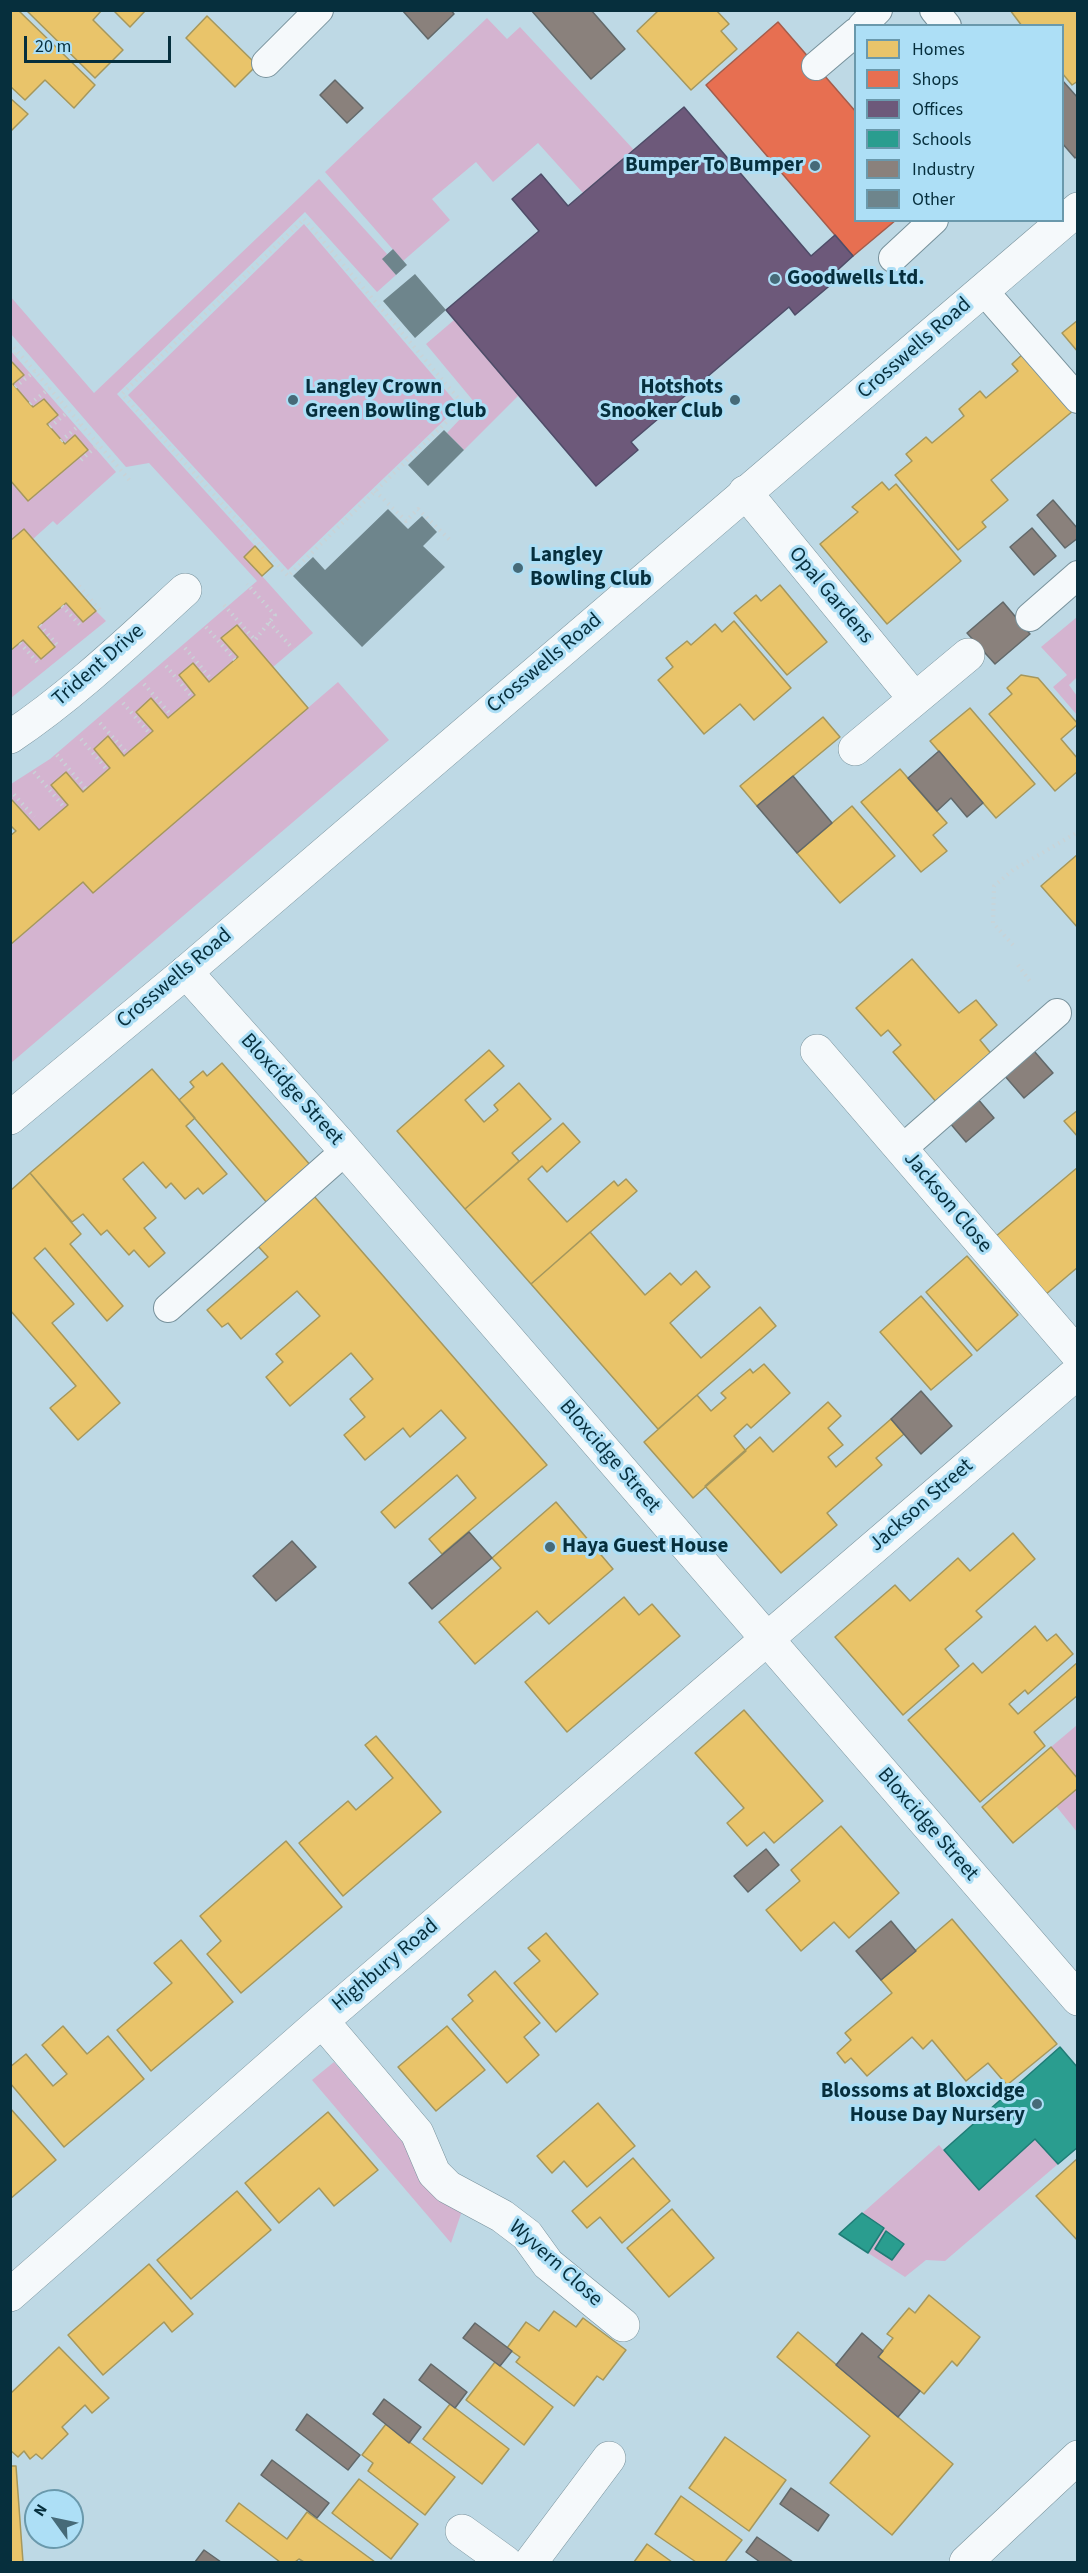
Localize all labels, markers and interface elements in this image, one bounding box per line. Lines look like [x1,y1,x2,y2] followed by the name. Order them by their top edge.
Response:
[27,24,174,62] scale bar
[854,24,1064,222] legend
[35,34,71,59] text: 20 m
[912,37,965,62] text: Homes
[912,67,959,92] text: Shops
[912,97,963,122] text: Offices
[912,127,971,152] text: Schools
[625,153,803,179] place label: Bumper To Bumper
[912,157,975,182] text: Industry
[808,159,822,173] marker: Bumper To Bumper
[912,187,955,212] text: Other
[787,266,925,292] place label: Goodwells Ltd.
[768,272,782,286] marker: Goodwells Ltd.
[853,293,977,405] street label: Crosswells Road
[305,375,486,425] place label: Langley Crown Green Bowling Club
[599,375,723,425] place label: Hotshots Snooker Club
[286,393,300,407] marker: Langley Crown Green Bowling Club
[728,393,742,407] marker: Hotshots Snooker Club
[530,543,652,593] place label: Langley Bowling Club
[782,543,878,649] street label: Opal Gardens
[511,561,525,575] marker: Langley Bowling Club
[482,609,608,719] street label: Crosswells Road
[48,619,150,713] street label: Trident Drive
[112,924,238,1034] street label: Crosswells Road
[234,1029,348,1151] street label: Bloxcidge Street
[897,1147,997,1259] street label: Jackson Close
[553,1395,665,1519] street label: Bloxcidge Street
[865,1454,979,1558] street label: Jackson Street
[562,1534,728,1560] place label: Haya Guest House
[543,1540,557,1554] marker: Haya Guest House
[871,1763,983,1887] street label: Bloxcidge Street
[328,1914,444,2018] street label: Highbury Road
[821,2079,1025,2129] place label: Blossoms at Bloxcidge House Day Nursery
[1030,2097,1044,2111] marker: Blossoms at Bloxcidge House Day Nursery
[503,2215,607,2313] street label: Wyvern Close
[24,2489,84,2549] north arrow
[28,2500,53,2521] text: N

